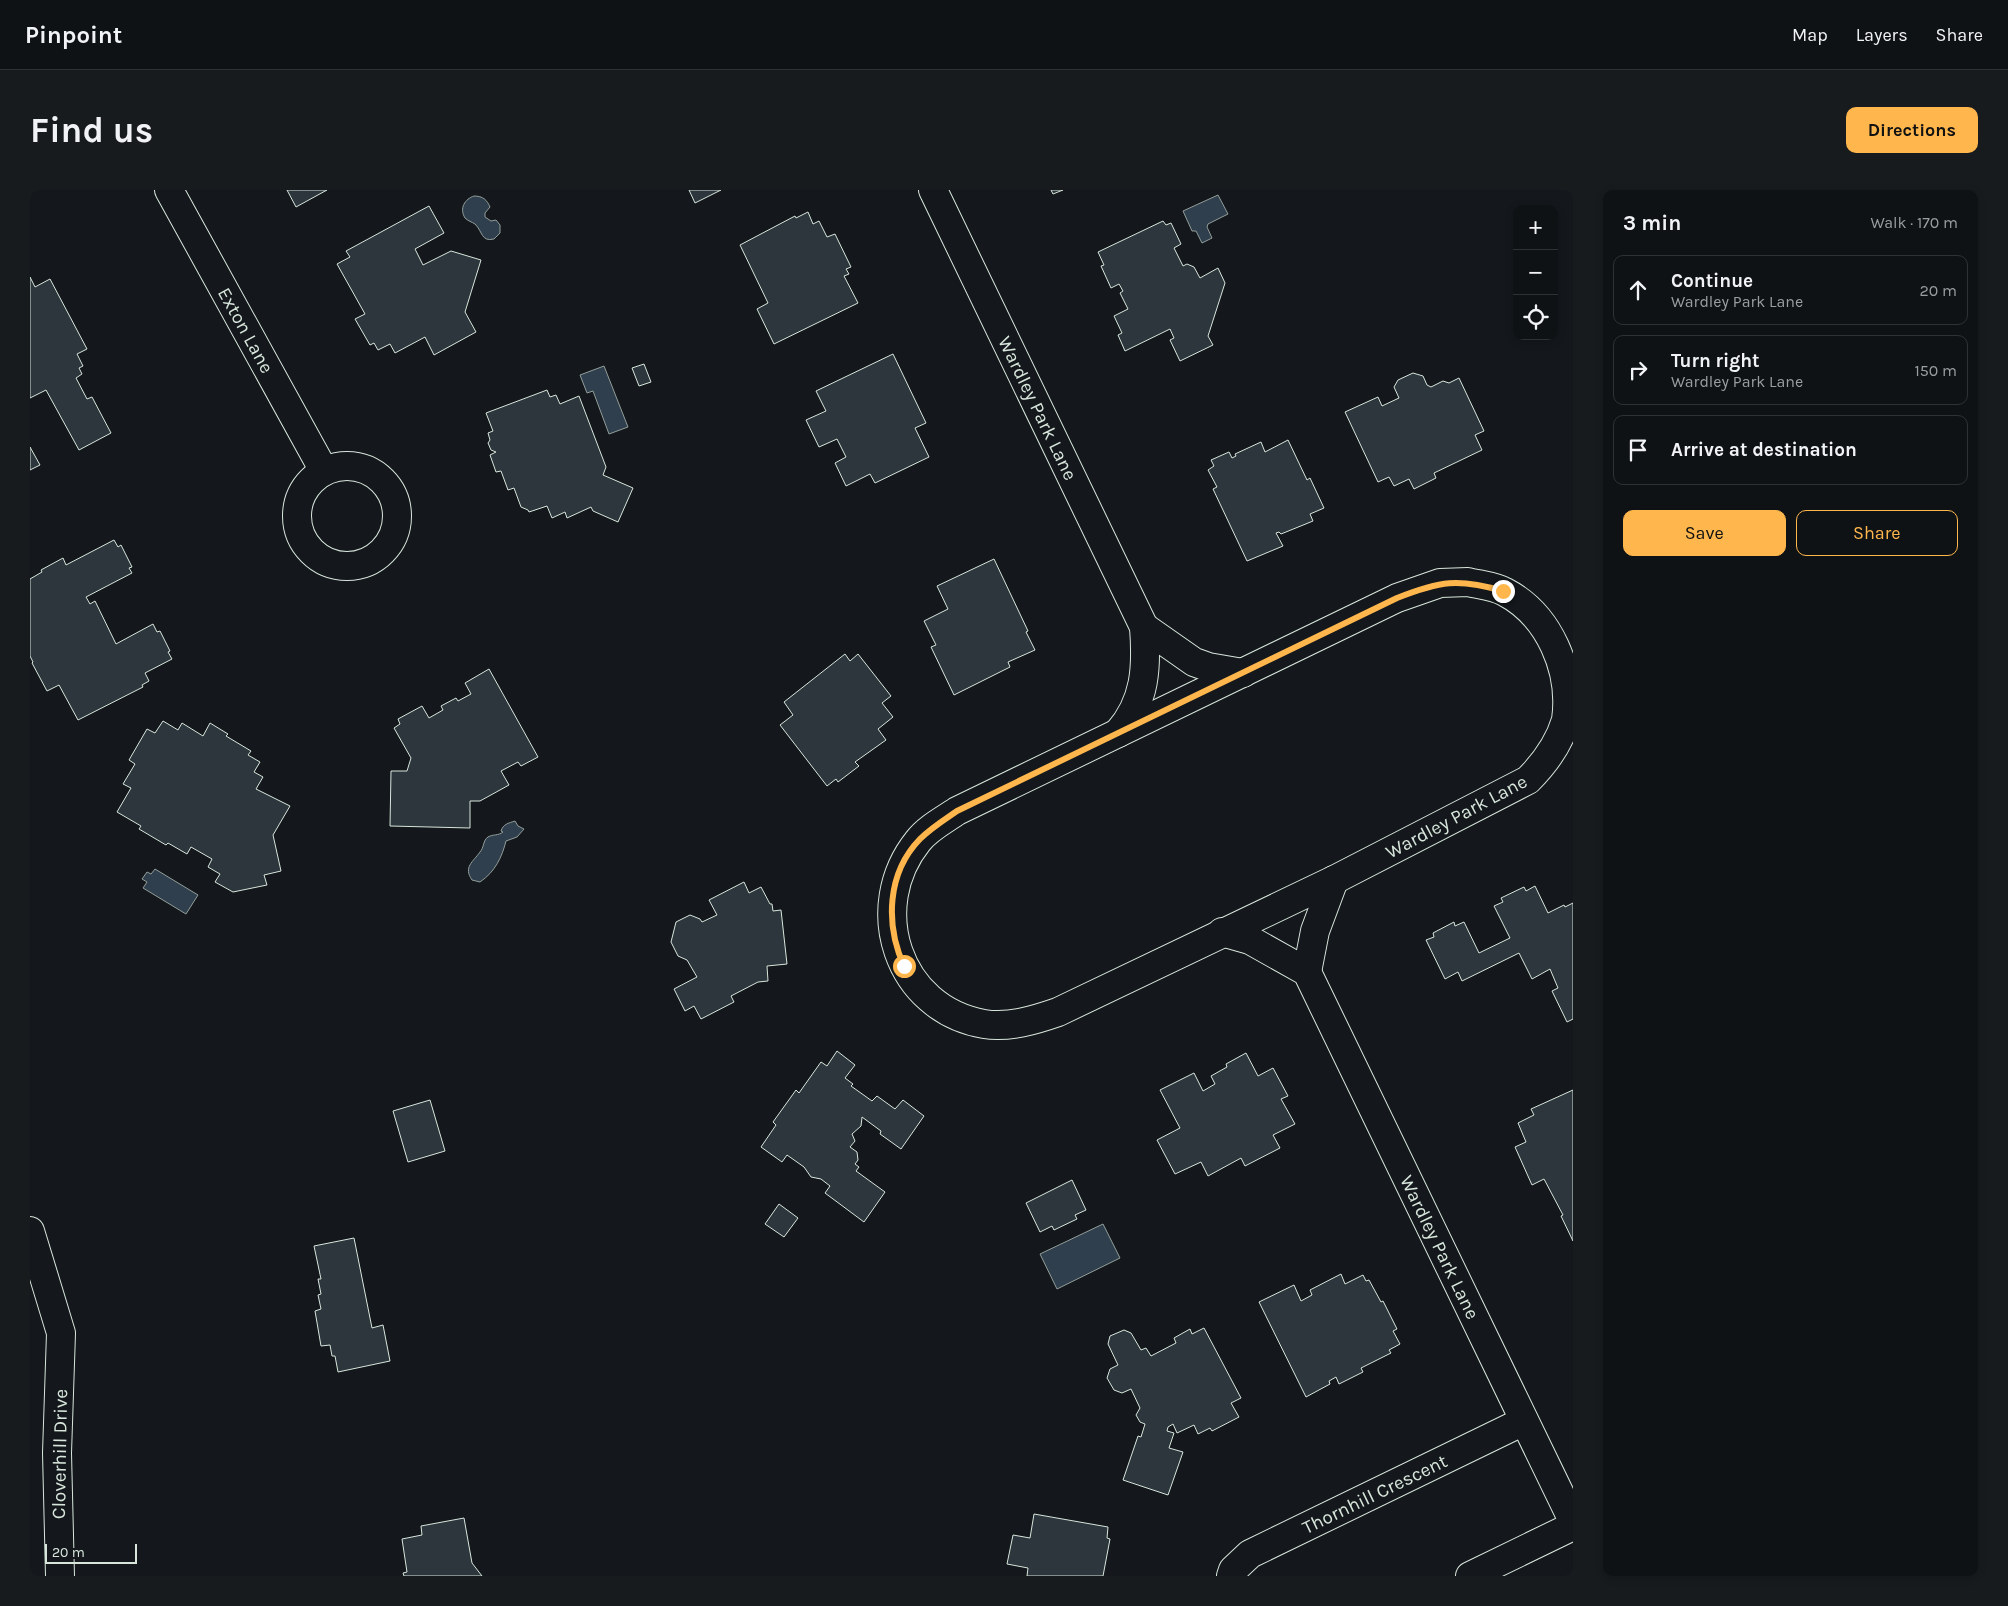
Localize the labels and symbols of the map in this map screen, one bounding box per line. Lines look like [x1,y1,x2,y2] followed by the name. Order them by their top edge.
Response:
[213,284,278,377] street label: Exton Lane
[993,333,1081,484] street label: Wardley Park Lane
[1492,580,1515,603] route end
[1382,770,1531,863] street label: Wardley Park Lane
[893,955,916,978] route start
[1395,1172,1483,1323] street label: Wardley Park Lane
[48,1389,72,1519] street label: Cloverhill Drive
[1299,1450,1451,1539] street label: Thornhill Crescent
[45,1541,138,1564] scale bar

